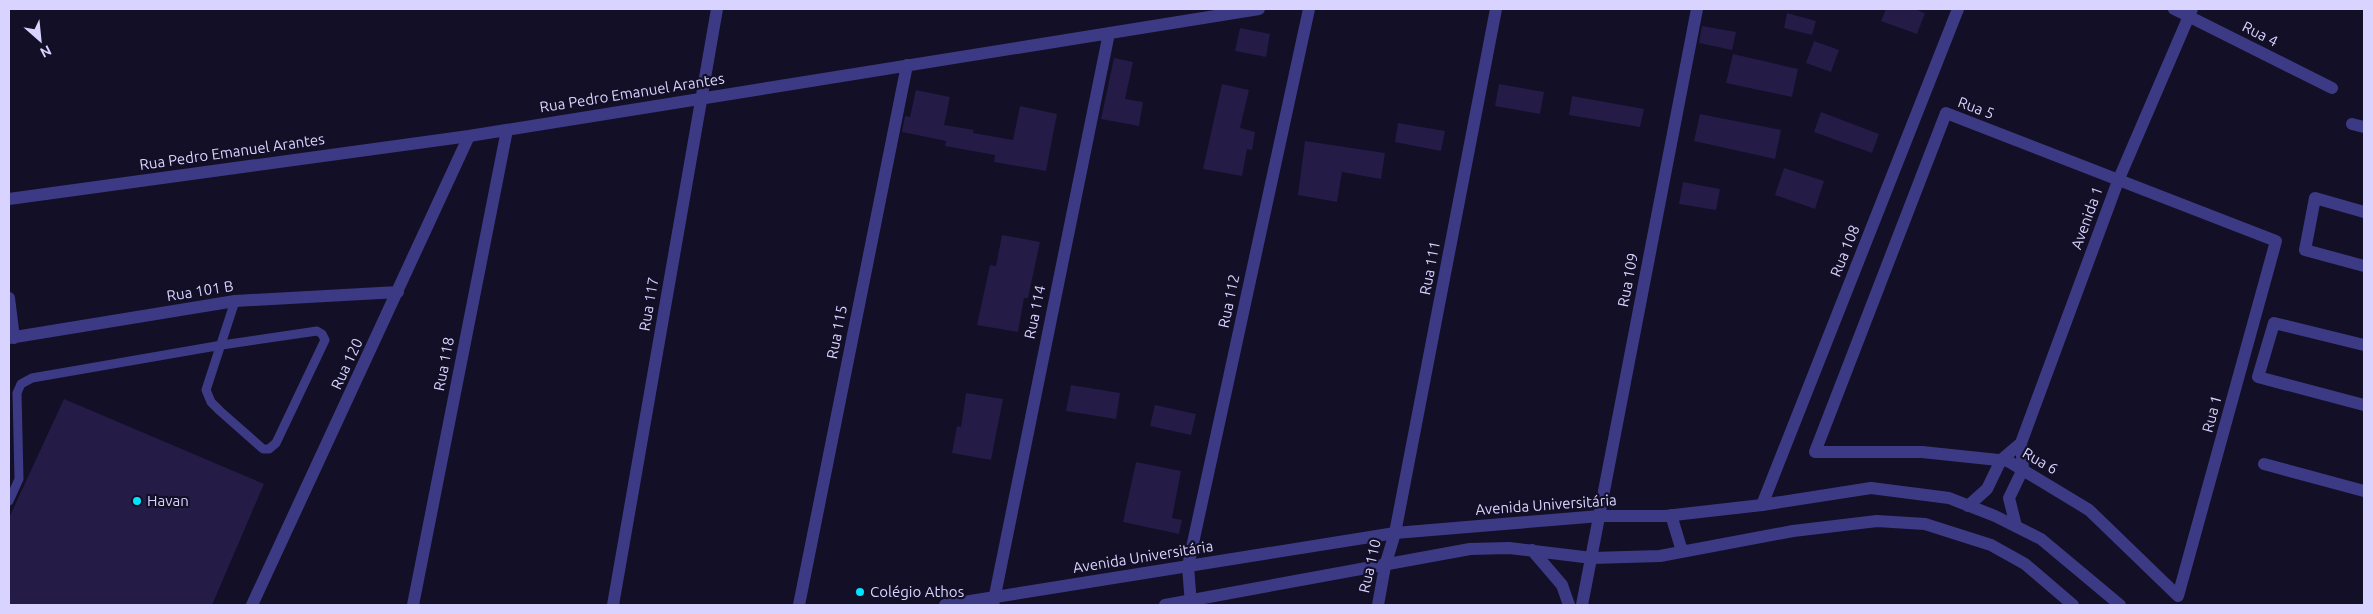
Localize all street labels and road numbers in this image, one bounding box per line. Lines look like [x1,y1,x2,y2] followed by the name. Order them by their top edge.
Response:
[2240,17,2281,50] street label: Rua 4
[538,69,726,116] street label: Rua Pedro Emanuel Arantes
[1956,93,1997,122] street label: Rua 5
[138,130,326,173] street label: Rua Pedro Emanuel Arantes
[2067,184,2106,252] street label: Avenida 1
[1826,222,1863,279] street label: Rua 108
[1416,240,1443,296] street label: Rua 111
[1614,252,1641,308] street label: Rua 109
[1215,273,1242,329] street label: Rua 112
[635,276,662,332] street label: Rua 117
[165,277,235,304] street label: Rua 101 B
[1021,284,1048,340] street label: Rua 114
[823,304,850,360] street label: Rua 115
[327,336,366,392] street label: Rua 120
[430,336,457,392] street label: Rua 118
[2198,394,2225,434] street label: Rua 1
[2020,444,2061,477] street label: Rua 6
[1475,491,1617,518] street label: Avenida Universitária
[1072,537,1214,576] street label: Avenida Universitária
[1355,537,1384,594] street label: Rua 110

